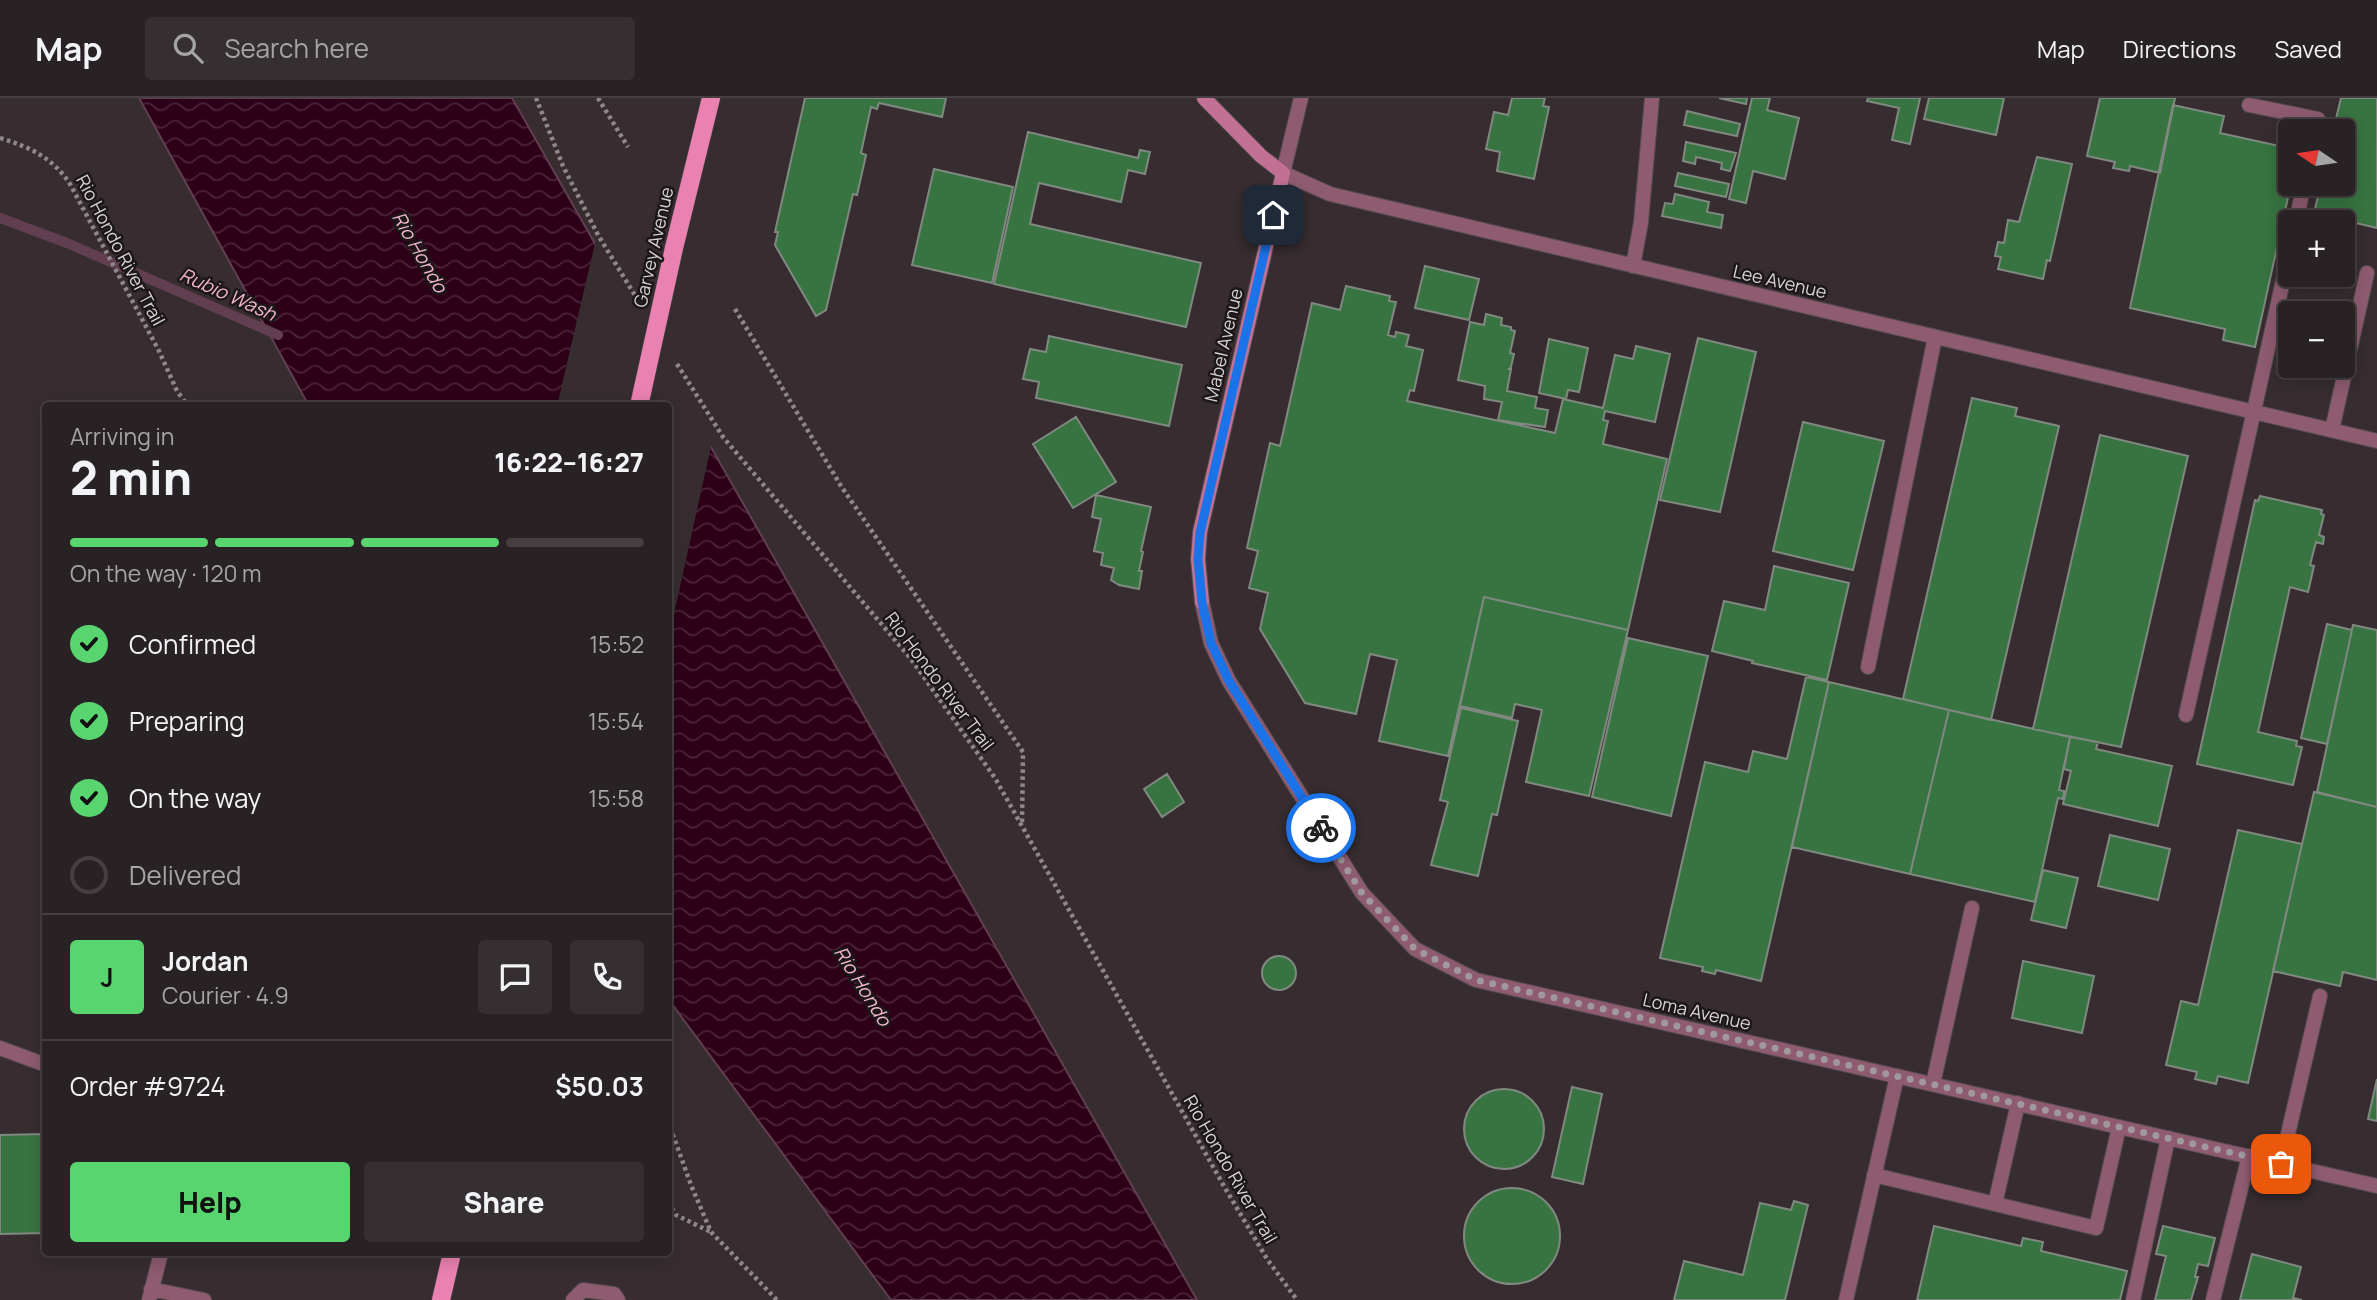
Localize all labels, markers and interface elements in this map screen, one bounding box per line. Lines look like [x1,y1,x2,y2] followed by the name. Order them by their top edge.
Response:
[145,17,635,80] search box
[35,26,103,71] text: Map
[169,29,207,67] icon: search
[225,30,369,66] text: Search here
[2037,32,2085,65] text: Map
[2123,32,2236,65] text: Directions
[2274,32,2342,65] text: Saved
[2278,119,2356,196] north arrow
[2278,119,2355,378] map controls
[71,170,171,330] street label: Rio Hondo River Trail
[627,184,679,310] street label: Garvey Avenue
[1243,185,1303,245] pin
[1254,196,1292,234] icon: home
[386,207,454,299] water label: Rio Hondo
[2278,210,2355,287] button: +
[1731,259,1829,303] street label: Lee Avenue
[176,261,281,327] water label: Rubio Wash
[1198,286,1248,404] street label: Mabel Avenue
[2278,301,2355,378] button: −
[70,420,175,452] text: Arriving in
[494,444,644,480] text: 16:22–16:27
[70,446,192,509] text: 2 min
[70,557,262,589] text: On the way · 120 m
[880,607,1000,755] street label: Rio Hondo River Trail
[70,625,108,663] icon: check
[129,626,256,662] text: Confirmed
[589,628,644,660] text: 15:52
[70,702,108,740] icon: check
[129,703,245,739] text: Preparing
[588,705,644,737] text: 15:54
[70,779,108,817] icon: check
[129,780,261,816] text: On the way
[588,782,644,814] text: 15:58
[1286,793,1356,863] courier
[1302,809,1340,847] icon: bike
[129,857,241,893] text: Delivered
[478,940,552,1014] button: chat
[570,940,644,1014] button: phone
[828,941,899,1032] water label: Rio Hondo
[162,943,248,979] text: Jordan
[100,959,114,995] text: J
[162,979,289,1011] text: Courier · 4.9
[1641,987,1753,1035] street label: Loma Avenue
[70,1068,226,1104] text: Order #9724
[555,1068,644,1104] text: $50.03
[1179,1090,1283,1248] street label: Rio Hondo River Trail
[2251,1134,2311,1194] pin
[2262,1145,2300,1183] icon: bag
[70,1162,350,1242] button: Help
[364,1162,644,1242] button: Share

